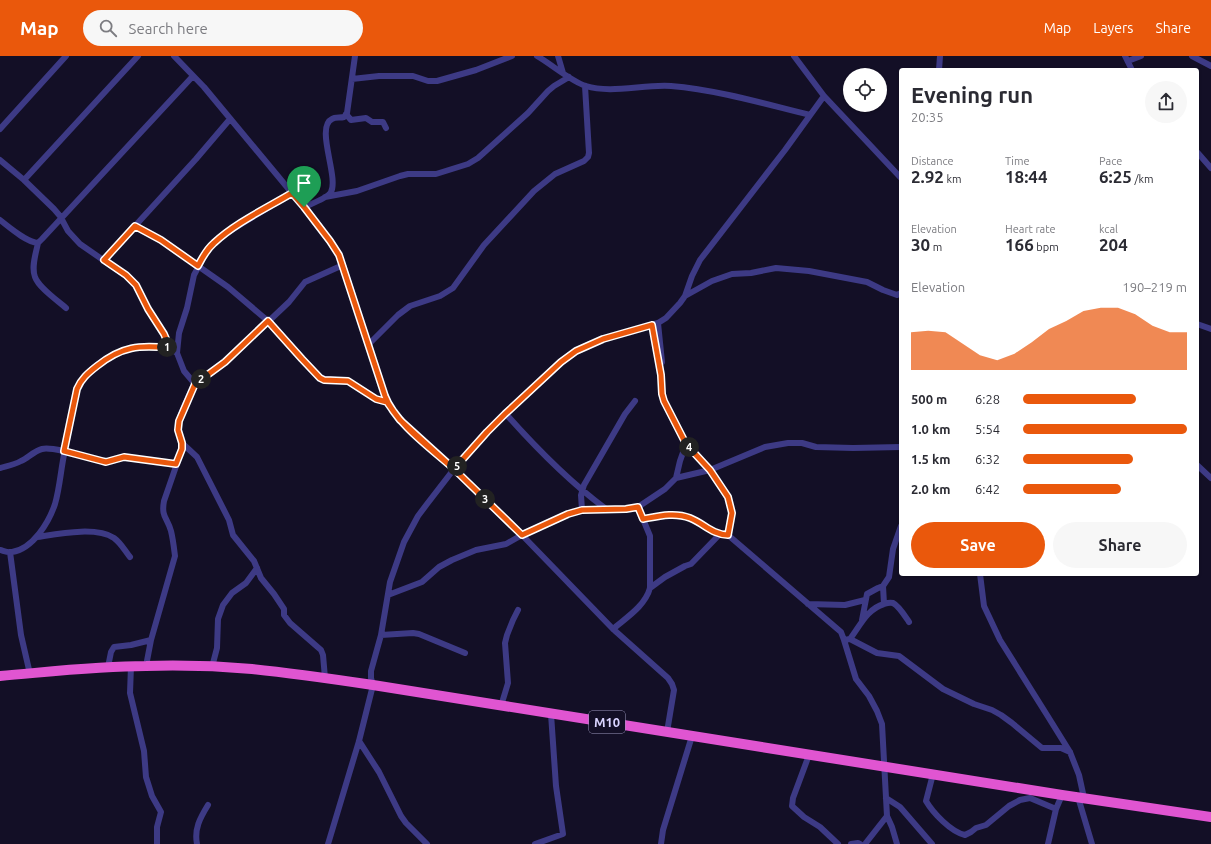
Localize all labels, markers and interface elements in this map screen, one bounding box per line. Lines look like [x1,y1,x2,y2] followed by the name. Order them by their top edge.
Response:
[83,10,363,46] search box
[20,17,59,39] text: Map
[97,17,119,39] icon: search
[129,20,208,37] text: Search here
[1044,20,1071,36] text: Map
[1093,20,1133,36] text: Layers
[1155,20,1191,36] text: Share
[843,68,887,112] map controls
[843,68,887,112] button: locate
[1145,81,1187,123] button: share
[911,82,1033,107] text: Evening run
[911,110,944,124] text: 20:35
[911,155,954,167] text: Distance
[1005,155,1030,167] text: Time
[1099,155,1122,167] text: Pace
[287,166,321,207] pin
[911,167,944,186] text: 2.92
[1005,167,1048,186] text: 18:44
[1099,167,1132,186] text: 6:25
[293,172,315,194] icon: arrive
[944,173,962,185] text: km
[1132,173,1154,185] text: /km
[911,223,957,235] text: Elevation
[1005,223,1056,235] text: Heart rate
[1099,223,1118,235] text: kcal
[911,235,930,254] text: 30
[1005,235,1034,254] text: 166
[1099,235,1128,254] text: 204
[930,241,942,253] text: m
[1034,241,1059,253] text: bpm
[911,280,965,294] text: Elevation
[1122,280,1187,294] text: 190–219 m
[157,337,177,357] pin: 1
[164,341,170,353] text: 1
[191,369,211,389] pin: 2
[198,373,204,385] text: 2
[911,392,947,406] text: 500 m
[975,392,1000,406] text: 6:28
[911,422,950,436] text: 1.0 km
[975,422,1000,436] text: 5:54
[679,437,699,457] pin: 4
[686,441,692,453] text: 4
[911,452,950,466] text: 1.5 km
[975,452,1000,466] text: 6:32
[447,456,467,476] pin: 5
[454,460,460,472] text: 5
[911,482,950,496] text: 2.0 km
[975,482,1000,496] text: 6:42
[475,489,495,509] pin: 3
[482,493,488,505] text: 3
[911,522,1045,568] button: Save
[1053,522,1187,568] button: Share
[589,711,625,733] road number: M10

